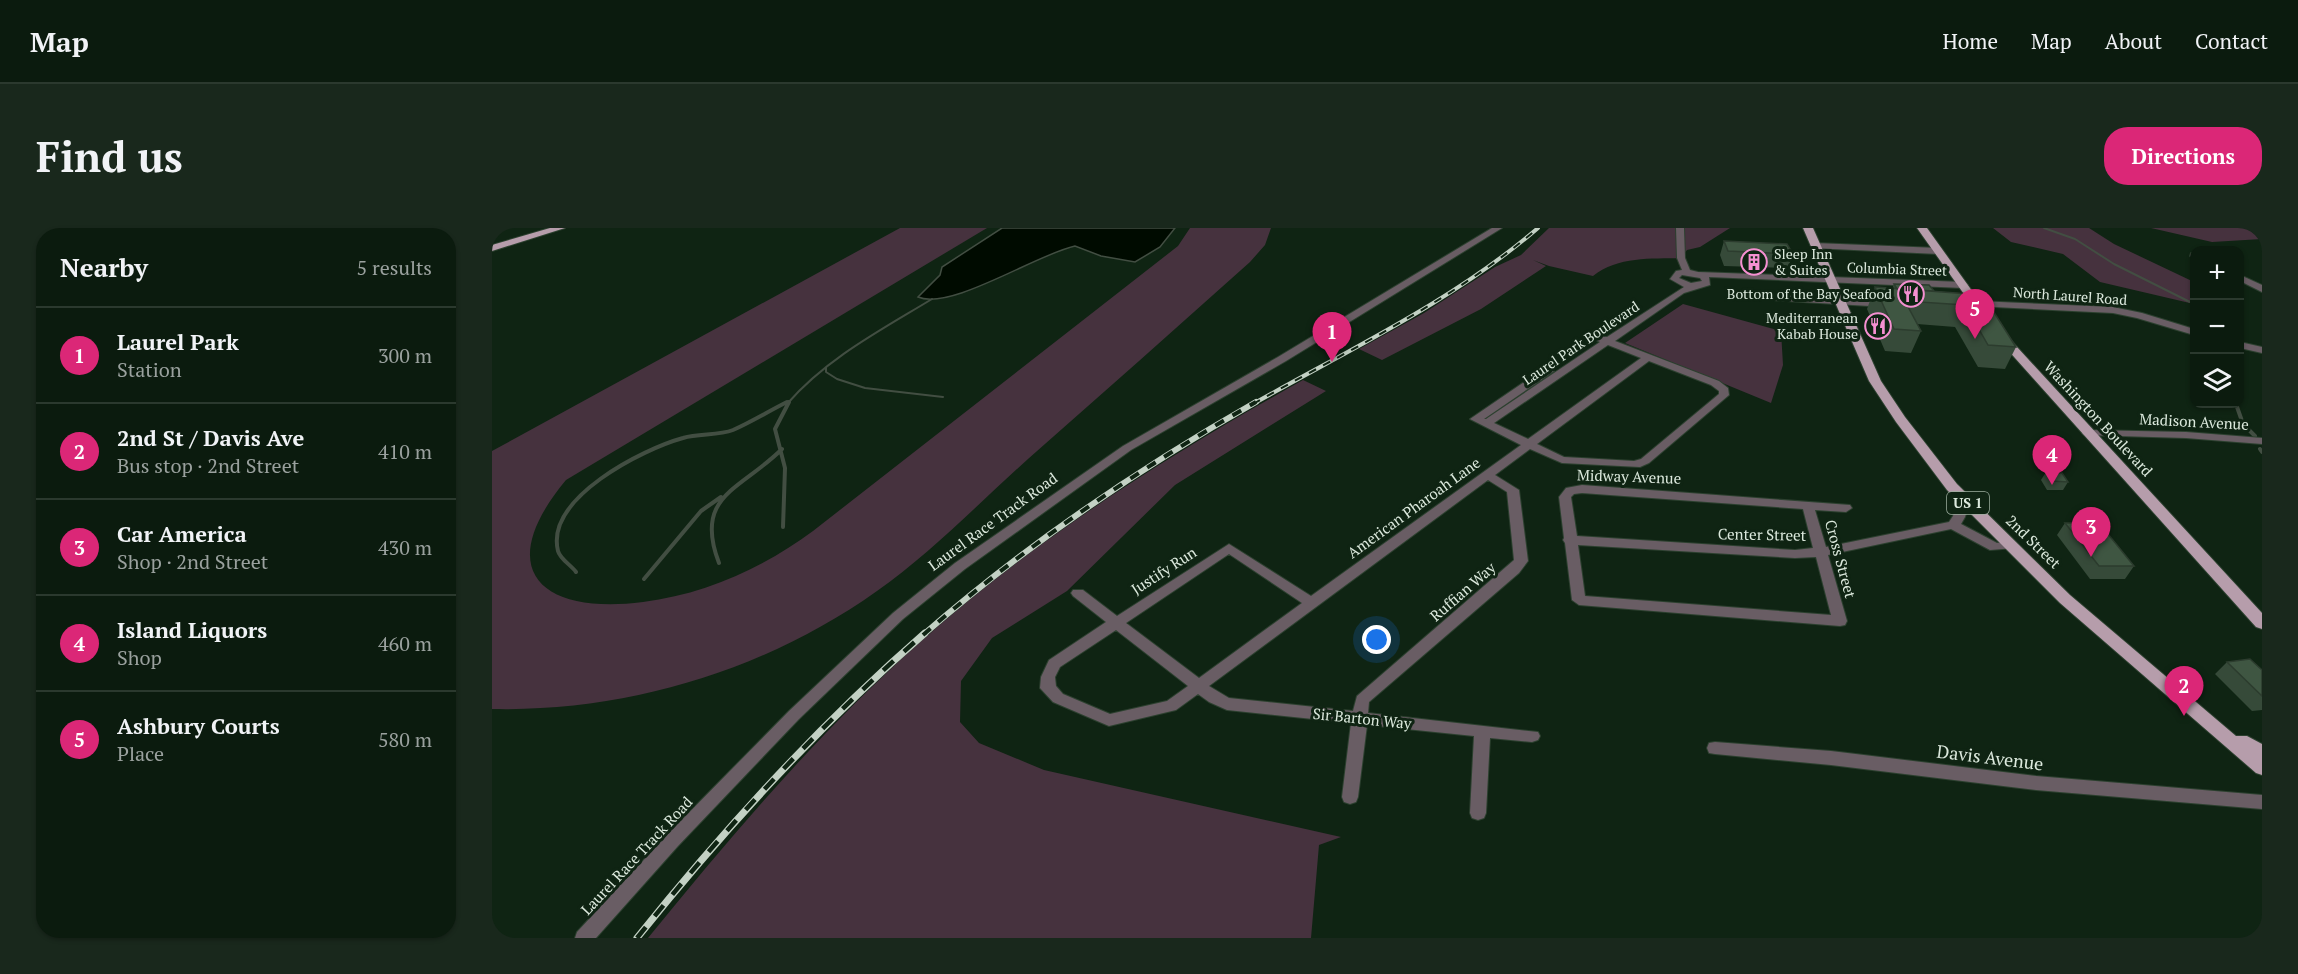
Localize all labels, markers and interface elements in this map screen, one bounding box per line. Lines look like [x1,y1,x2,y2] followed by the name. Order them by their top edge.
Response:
[30,23,89,60] text: Map
[1942,27,1998,55] text: Home
[2031,27,2072,55] text: Map
[2105,27,2162,55] text: About
[2195,27,2268,55] text: Contact
[2104,127,2262,185] button: Directions
[36,128,183,184] text: Find us
[1774,244,1833,279] place label: Sleep Inn & Suites
[2190,246,2244,408] map controls
[2190,246,2244,300] button: +
[1739,247,1769,277] building icon: Sleep Inn & Suites
[60,250,148,284] text: Nearby
[357,254,432,281] text: 5 results
[1847,257,1948,280] street label: Columbia Street
[1896,279,1926,309] restaurant icon: Bottom of the Bay Seafood
[2012,282,2128,309] street label: North Laurel Road
[1727,284,1892,303] place label: Bottom of the Bay Seafood
[1956,290,1994,339] pin: 5
[1519,296,1643,389] street label: Laurel Park Boulevard
[2190,300,2244,354] button: −
[1766,308,1859,343] place label: Mediterranean Kabab House
[1863,311,1893,341] restaurant icon: Mediterranean Kabab House
[1312,312,1352,362] pin: 1
[117,327,239,356] text: Laurel Park
[74,342,85,369] text: 1
[378,342,432,369] text: 300 m
[2190,354,2244,408] button: layers
[117,356,182,383] text: Station
[2040,356,2157,480] street label: Washington Boulevard
[2139,408,2249,434] street label: Madison Avenue
[117,423,304,452] text: 2nd St / Davis Ave
[2032,436,2072,485] pin: 4
[74,438,85,465] text: 2
[378,438,432,465] text: 410 m
[117,452,299,479] text: Bus stop · 2nd Street
[1343,452,1484,562] street label: American Pharoah Lane
[1577,464,1682,488] street label: Midway Avenue
[924,468,1061,575] street label: Laurel Race Track Road
[1947,492,1989,514] road number: US 1
[2072,508,2110,557] pin: 3
[2002,510,2066,573] street label: 2nd Street
[1821,517,1861,601] street label: Cross Street
[117,519,247,548] text: Car America
[1718,523,1807,545] street label: Center Street
[74,534,85,561] text: 3
[378,534,432,561] text: 430 m
[1127,542,1200,599] street label: Justify Run
[117,548,268,575] text: Shop · 2nd Street
[1425,557,1500,625] street label: Ruffian Way
[117,615,267,644] text: Island Liquors
[1362,625,1391,654] your location
[74,630,85,657] text: 4
[378,630,432,657] text: 460 m
[117,644,162,671] text: Shop
[2164,666,2204,716] pin: 2
[1312,703,1413,733] street label: Sir Barton Way
[117,711,280,740] text: Ashbury Courts
[74,726,85,753] text: 5
[378,726,432,753] text: 580 m
[1935,739,2045,775] street label: Davis Avenue
[117,740,164,767] text: Place
[576,792,696,919] street label: Laurel Race Track Road

